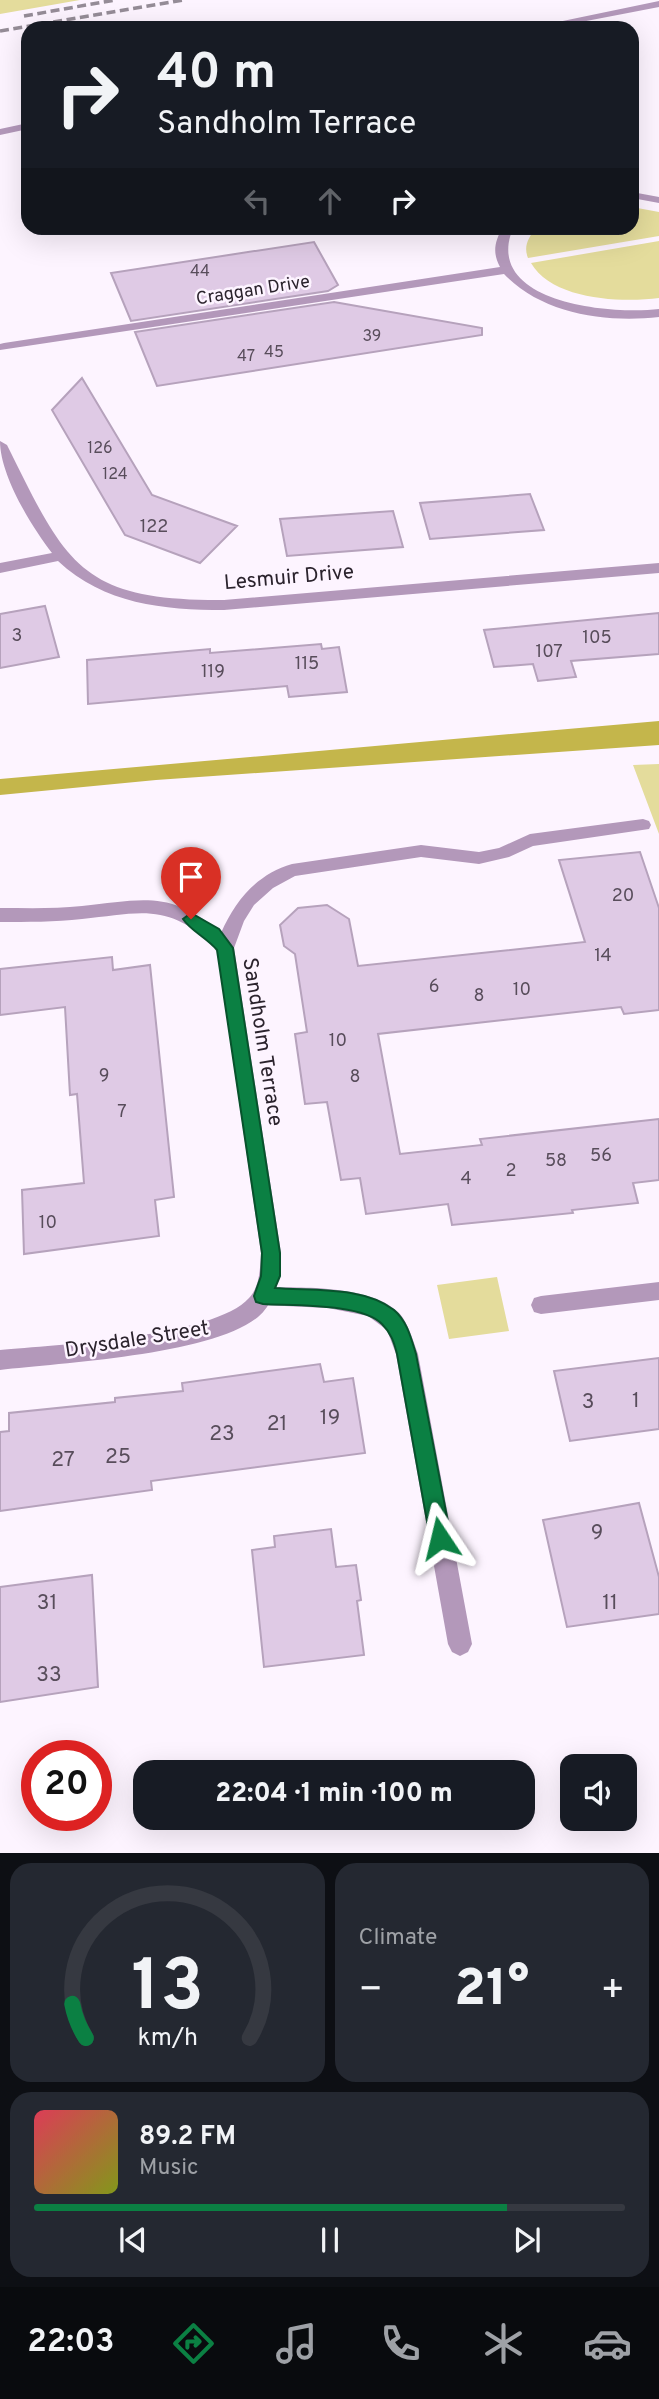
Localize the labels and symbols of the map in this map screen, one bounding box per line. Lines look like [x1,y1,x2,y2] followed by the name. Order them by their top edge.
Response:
[190,262,210,282] house number: 44
[194,271,312,311] street label: Craggan Drive
[363,327,381,347] house number: 39
[264,343,284,363] house number: 45
[237,347,255,367] house number: 47
[87,439,113,459] house number: 126
[102,465,128,485] house number: 124
[140,516,168,539] house number: 122
[223,559,355,597] street label: Lesmuir Drive
[12,625,22,648] house number: 3
[582,627,612,650] house number: 105
[535,641,563,664] house number: 107
[295,653,319,676] house number: 115
[201,661,225,684] house number: 119
[161,847,221,919] pin
[612,885,634,908] house number: 20
[594,945,612,968] house number: 14
[235,956,289,1128] street label: Sandholm Terrace
[429,976,439,999] house number: 6
[513,979,531,1002] house number: 10
[474,985,485,1008] house number: 8
[329,1030,347,1053] house number: 10
[99,1065,109,1088] house number: 9
[350,1066,361,1089] house number: 8
[117,1101,127,1124] house number: 7
[590,1145,612,1168] house number: 56
[545,1150,567,1173] house number: 58
[505,1160,517,1183] house number: 2
[460,1168,472,1191] house number: 4
[39,1212,57,1235] house number: 10
[63,1315,211,1365] street label: Drysdale Street
[632,1388,640,1415] house number: 1
[582,1389,594,1416] house number: 3
[320,1405,340,1432] house number: 19
[267,1411,287,1438] house number: 21
[209,1421,235,1448] house number: 23
[105,1444,131,1471] house number: 25
[51,1447,75,1474] house number: 27
[403,1501,477,1575] position arrow
[591,1520,603,1547] house number: 9
[37,1590,57,1617] house number: 31
[602,1590,618,1617] house number: 11
[36,1662,62,1689] house number: 33
[21,1740,112,1831] speed limit sign: 20

